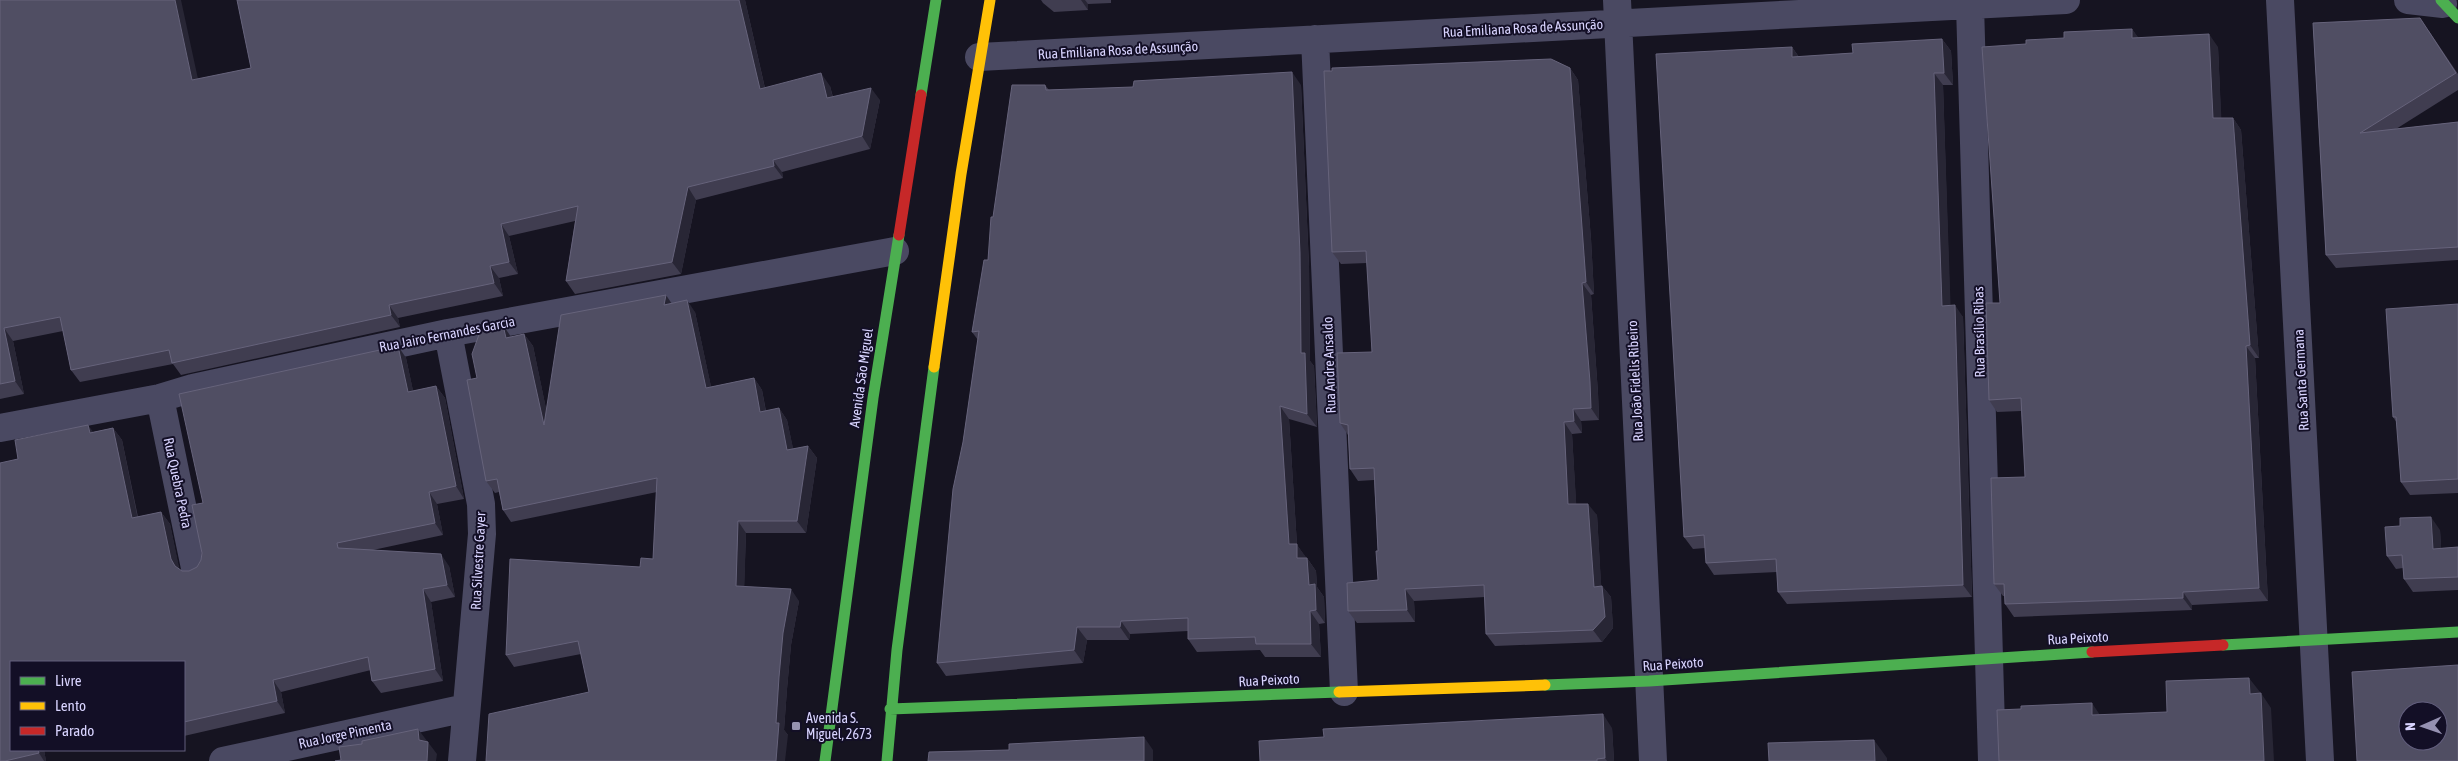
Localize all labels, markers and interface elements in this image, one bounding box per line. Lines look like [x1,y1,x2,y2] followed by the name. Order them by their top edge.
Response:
[1442,16,1604,40] street label: Rua Emiliana Rosa de Assunção
[1037,38,1199,62] street label: Rua Emiliana Rosa de Assunção
[1970,286,1988,378] street label: Rua Brasílio Ribas
[378,313,516,355] street label: Rua Jairo Fernandes Garcia
[1319,316,1339,414] street label: Rua Andre Ansaldo
[1624,320,1646,442] street label: Rua João Fidelis Ribeiro
[846,327,876,429] street label: Avenida São Miguel
[2290,329,2312,431] street label: Rua Santa Germana
[161,436,195,530] street label: Rua Quebra Pedra
[467,511,489,610] street label: Rua Silvestre Gayer
[2047,628,2109,648] street label: Rua Peixoto
[1642,654,1704,674] street label: Rua Peixoto
[10,661,185,751] legend
[1238,670,1300,690] street label: Rua Peixoto
[55,672,82,689] text: Livre
[55,697,86,714] text: Lento
[2398,701,2448,751] north arrow
[806,710,872,742] place label: Avenida S. Miguel, 2673
[297,716,393,752] street label: Rua Jorge Pimenta
[790,720,802,732] marker: Avenida S. Miguel, 2673
[55,722,94,739] text: Parado
[2402,722,2418,731] text: N

